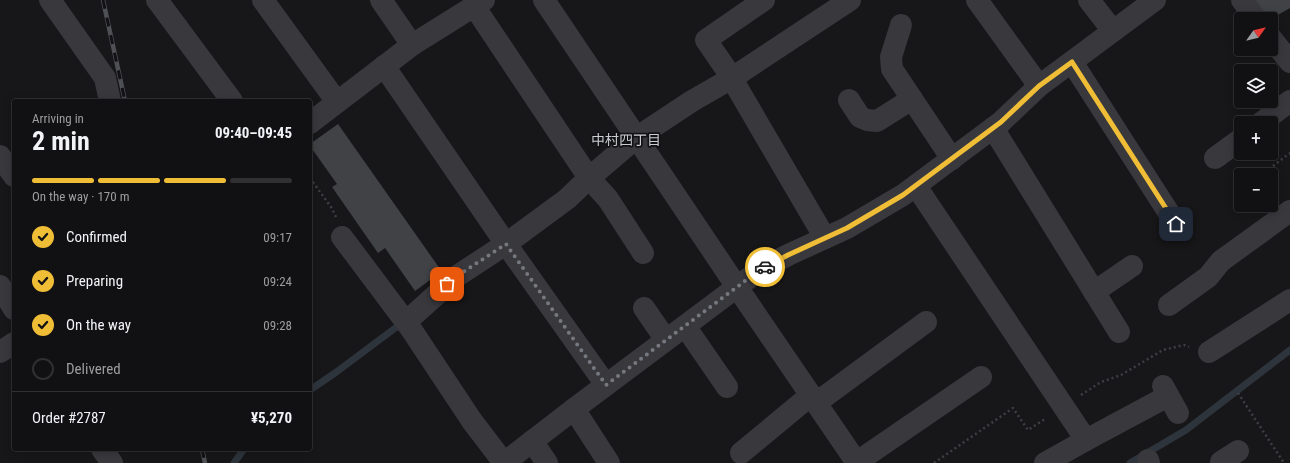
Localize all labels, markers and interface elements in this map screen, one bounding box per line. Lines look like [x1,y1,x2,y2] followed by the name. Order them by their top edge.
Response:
[1234,12,1278,56] north arrow
[1234,12,1278,212] map controls
[1234,64,1278,108] button: layers
[32,111,84,126] text: Arriving in
[1234,116,1278,160] button: +
[215,124,292,142] text: 09:40–09:45
[32,126,90,156] text: 2 min
[591,132,661,148] district label: 中村四丁目
[1234,168,1278,212] button: −
[32,189,129,204] text: On the way · 170 m
[1159,207,1193,241] pin
[1165,213,1187,235] icon: home
[32,226,54,248] icon: check
[66,228,127,246] text: Confirmed
[263,230,292,245] text: 09:17
[745,247,785,287] courier
[754,256,776,278] icon: car
[430,267,464,301] pin
[32,270,54,292] icon: check
[66,272,123,290] text: Preparing
[436,273,458,295] icon: bag
[263,274,292,289] text: 09:24
[32,314,54,336] icon: check
[66,316,131,334] text: On the way
[263,318,292,333] text: 09:28
[66,360,121,378] text: Delivered
[32,409,106,427] text: Order #2787
[251,409,292,427] text: ¥5,270

